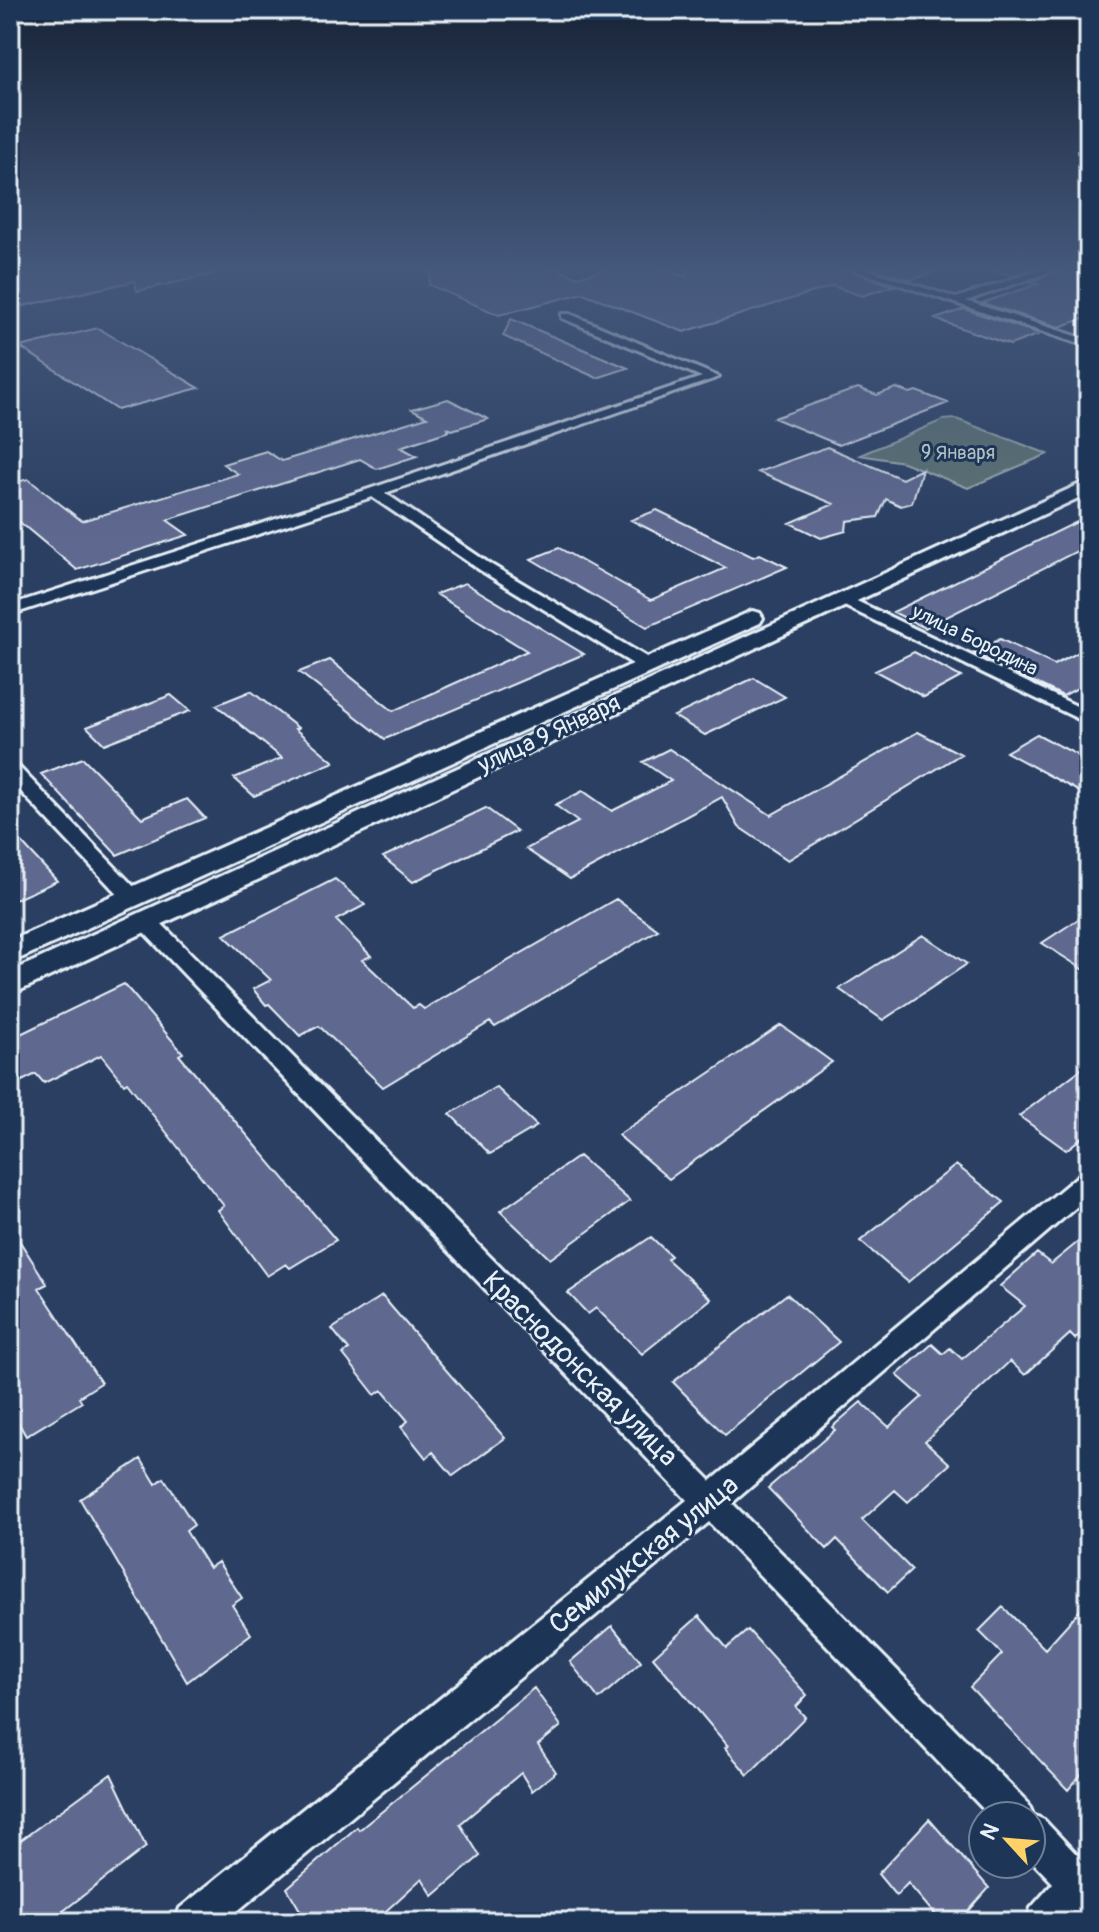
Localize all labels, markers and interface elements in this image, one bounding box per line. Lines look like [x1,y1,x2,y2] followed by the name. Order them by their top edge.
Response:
[921,440,995,465] park label: 9 Января
[907,598,1042,681] street label: улица Бородина
[472,688,625,780] street label: улица 9 Января
[475,1264,685,1474] street label: Краснодонская улица
[542,1468,746,1642] street label: Семилукская улица
[967,1800,1047,1880] north arrow
[974,1819,1006,1844] text: N

